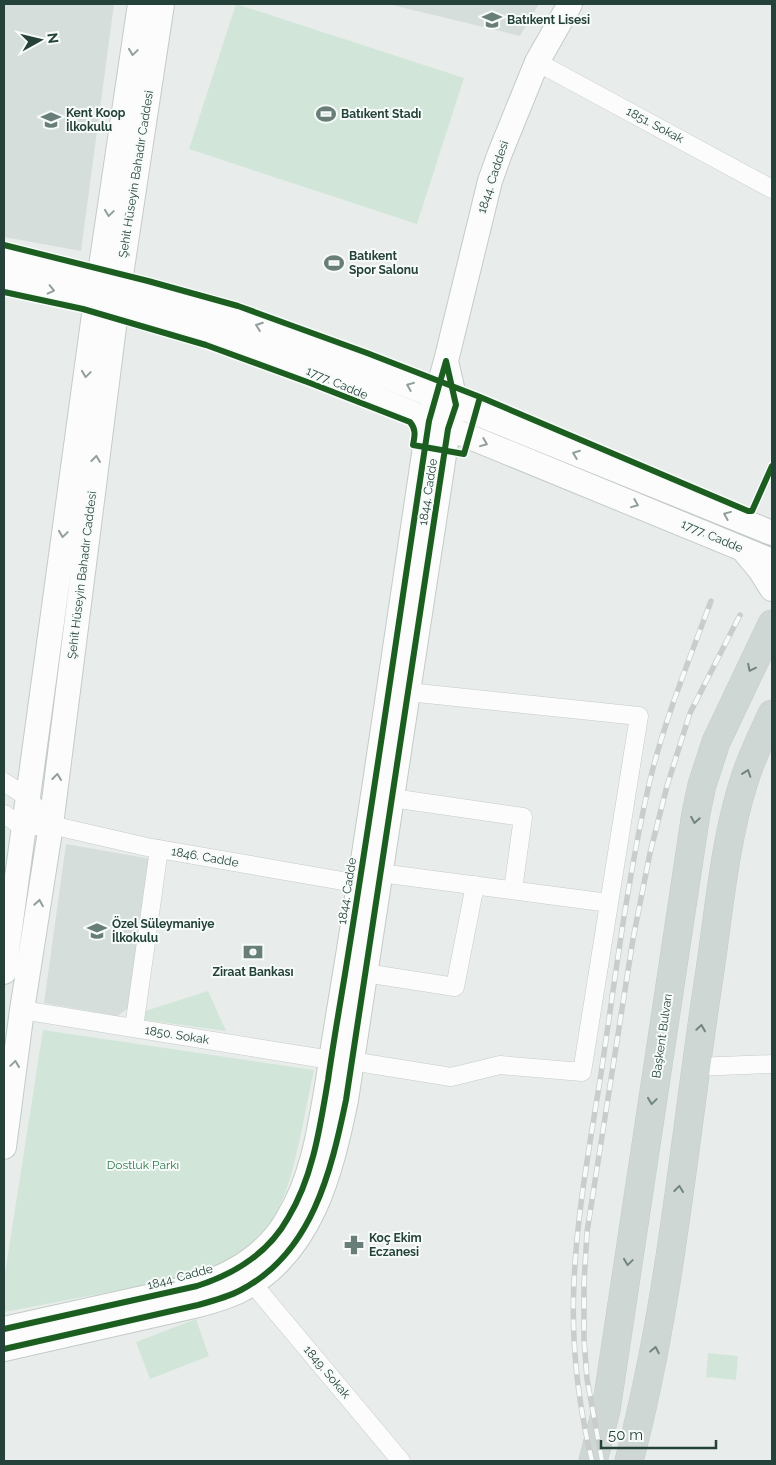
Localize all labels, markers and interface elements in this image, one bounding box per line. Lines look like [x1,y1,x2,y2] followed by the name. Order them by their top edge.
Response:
[481,9,503,31] school or university icon: Batıkent Lisesi
[507,13,590,27] place label: Batıkent Lisesi
[15,15,65,65] north arrow
[44,32,62,45] text: N
[128,48,139,56] one-way arrow
[116,89,156,259] street label: Şehit Hüseyin Bahadır Caddesi
[315,103,337,125] sports icon: Batıkent Stadı
[624,104,687,146] street label: 1851. Sokak
[66,106,126,134] place label: Kent Koop İlkokulu
[341,107,421,121] place label: Batıkent Stadı
[40,109,62,131] school or university icon: Kent Koop İlkokulu
[475,139,511,215] street label: 1844. Caddesi
[104,209,115,217] one-way arrow
[349,249,418,277] place label: Batıkent Spor Salonu
[323,252,345,274] sports icon: Batıkent Spor Salonu
[47,284,56,295] one-way arrow
[255,322,263,332] one-way arrow
[304,364,370,402] street label: 1777. Cadde
[81,369,91,378] one-way arrow
[406,381,415,392] one-way arrow
[480,437,488,447] one-way arrow
[573,450,581,460] one-way arrow
[90,455,101,463] one-way arrow
[416,458,440,526] street label: 1844. Cadde
[65,490,99,660] street label: Şehit Hüseyin Bahadır Caddesi
[630,498,639,509] one-way arrow
[723,510,732,521] one-way arrow
[679,517,745,555] street label: 1777. Cadde
[58,531,69,539] one-way arrow
[747,663,757,672] one-way arrow
[741,769,751,778] one-way arrow
[51,773,62,781] one-way arrow
[690,815,700,824] one-way arrow
[170,844,240,870] street label: 1846. Cadde
[335,857,359,925] street label: 1844. Cadde
[33,899,44,907] one-way arrow
[112,916,214,945] place label: Özel Süleymaniye İlkokulu
[86,920,108,942] school or university icon: Özel Süleymaniye İlkokulu
[242,941,264,963] bank icon: Ziraat Bankası
[212,965,294,979] place label: Ziraat Bankası
[649,993,675,1079] street label: Başkent Bulvarı
[144,1023,211,1047] street label: 1850. Sokak
[695,1024,706,1032] one-way arrow
[9,1060,20,1068] one-way arrow
[647,1098,658,1106] one-way arrow
[107,1158,179,1172] park label: Dostluk Parkı
[673,1185,684,1193] one-way arrow
[369,1231,422,1259] place label: Koç Ekim Eczanesi
[343,1234,365,1256] pharmacy icon: Koç Ekim Eczanesi
[623,1258,634,1266] one-way arrow
[146,1262,214,1292] street label: 1844. Cadde
[301,1343,354,1402] street label: 1849. Sokak
[650,1346,660,1354] one-way arrow
[601,1418,716,1450] scale bar
[608,1426,643,1444] text: 50 m

